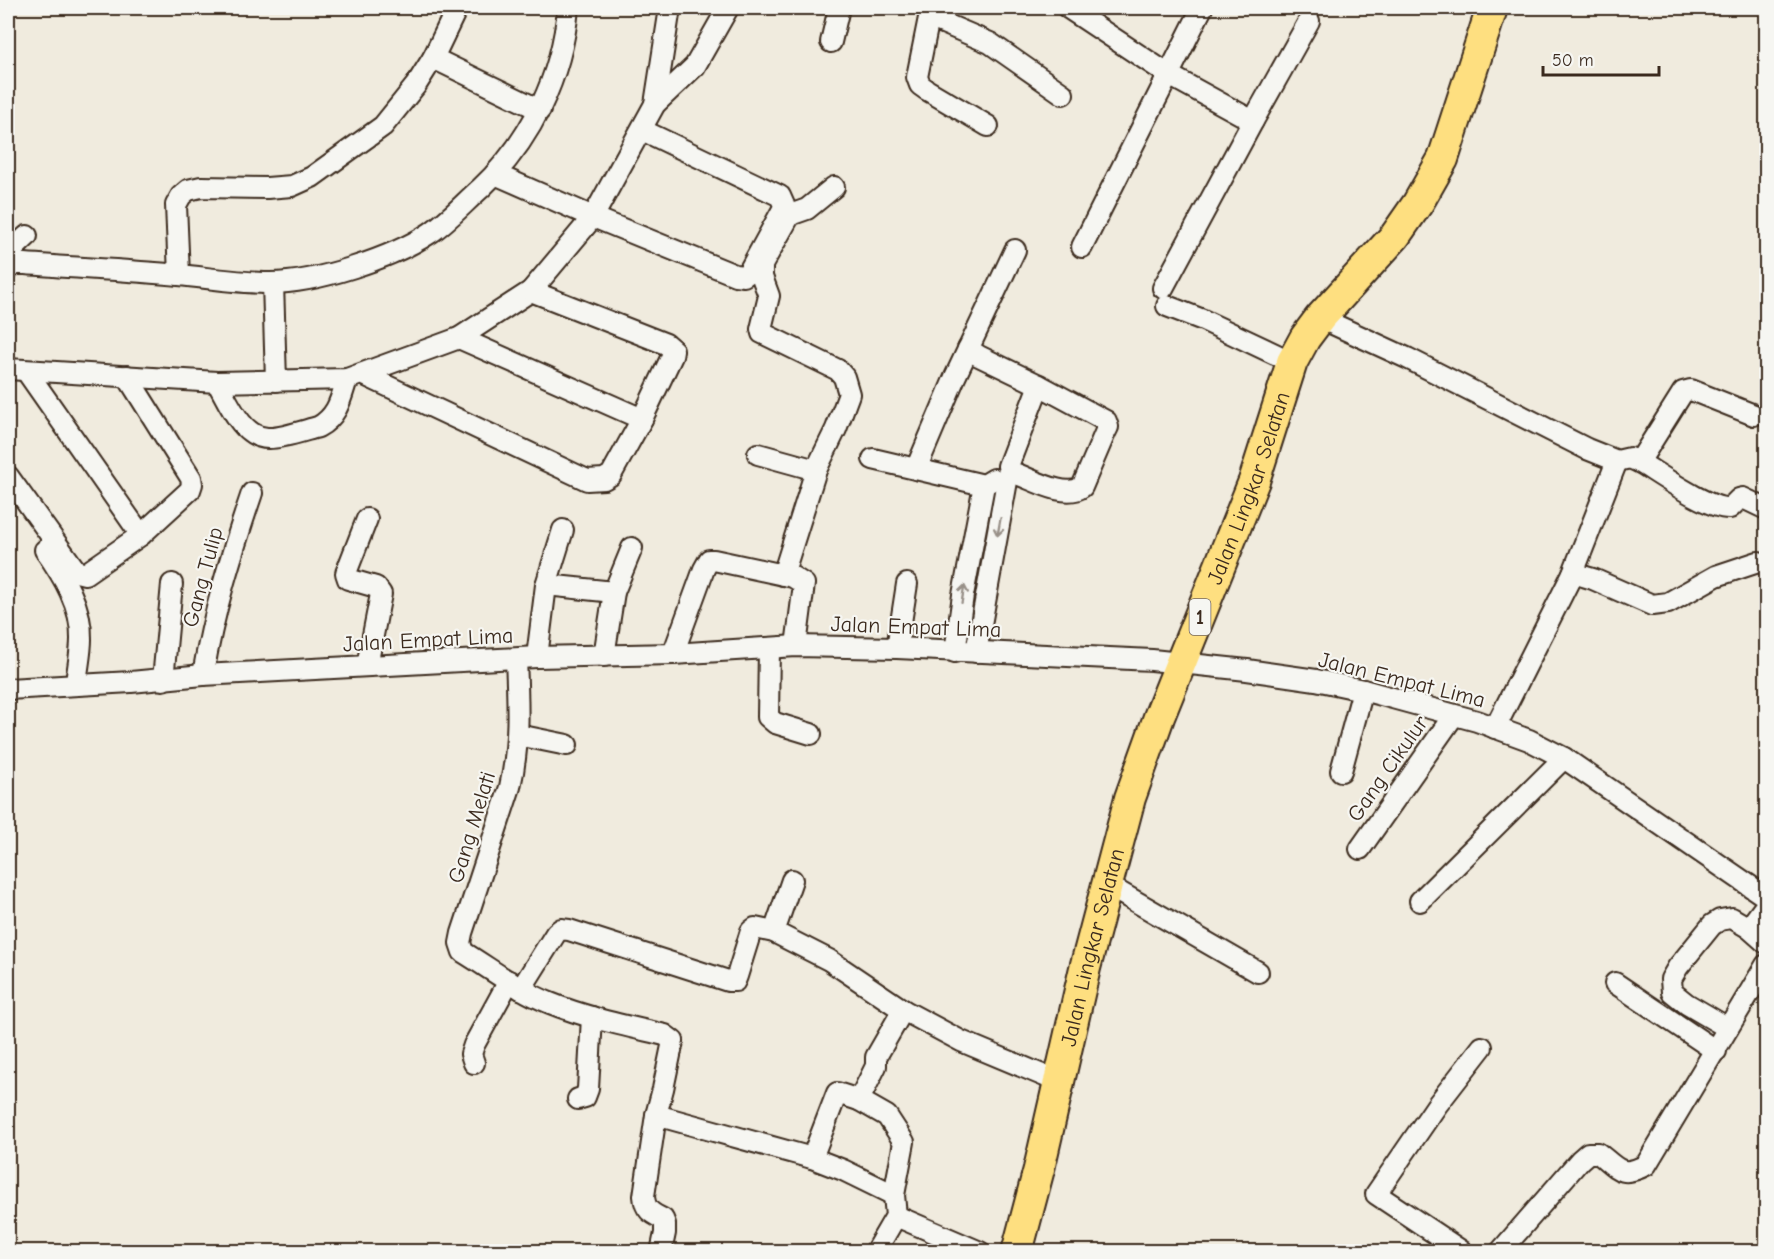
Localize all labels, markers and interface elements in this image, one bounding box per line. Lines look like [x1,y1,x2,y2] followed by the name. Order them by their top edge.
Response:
[1543,39,1658,77] scale bar
[1552,50,1594,71] text: 50 m
[1202,389,1296,588] street label: Jalan Lingkar Selatan
[993,517,1004,537] one-way arrow
[177,524,229,630] street label: Gang Tulip
[958,584,969,604] one-way arrow
[1190,599,1210,635] road number: 1
[830,611,1002,643] street label: Jalan Empat Lima
[342,623,514,657] street label: Jalan Empat Lima
[1316,647,1488,713] street label: Jalan Empat Lima
[1342,710,1434,827] street label: Gang Cikulur
[443,768,501,886] street label: Gang Melati
[1056,846,1130,1049] street label: Jalan Lingkar Selatan

